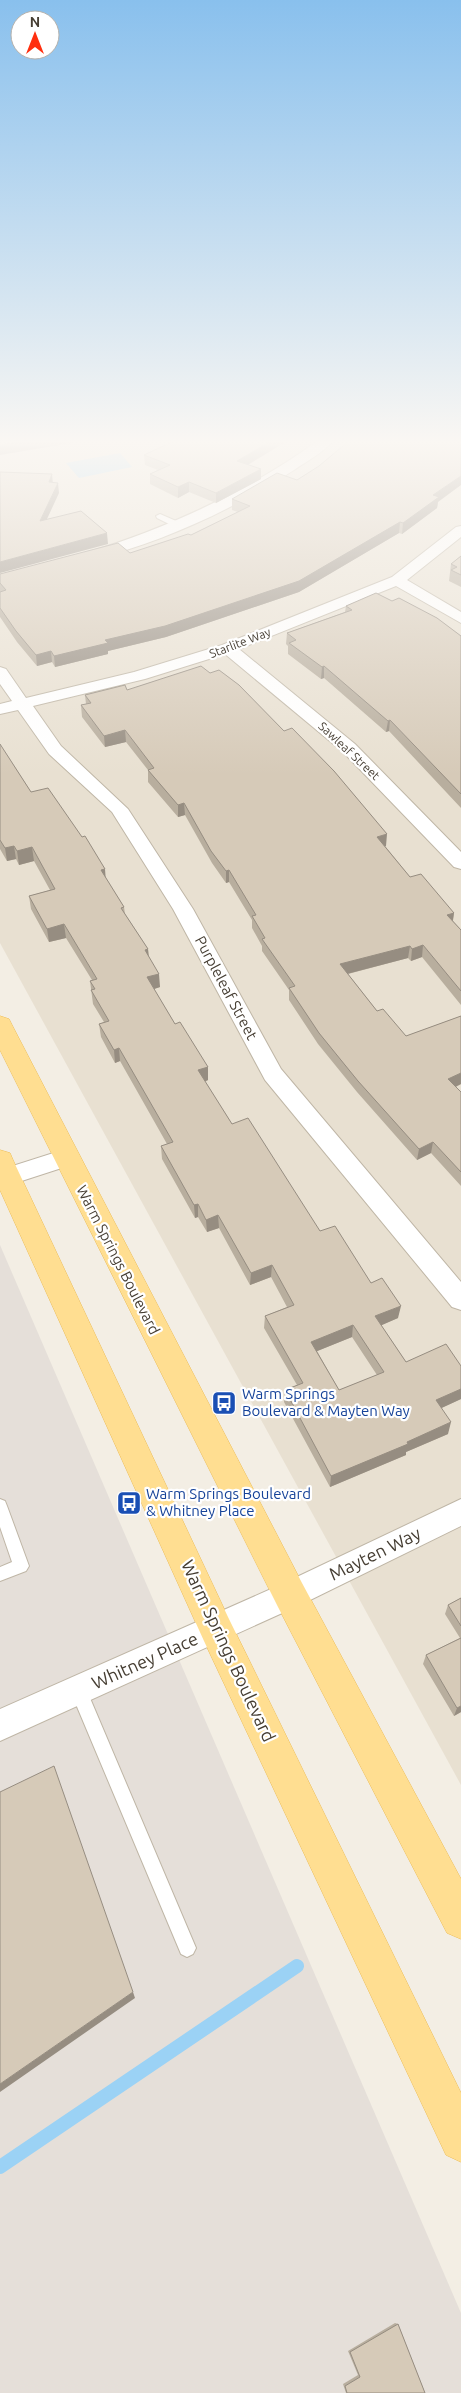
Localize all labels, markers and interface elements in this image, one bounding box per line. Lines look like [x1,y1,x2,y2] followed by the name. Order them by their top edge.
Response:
[10,10,60,60] north arrow
[30,14,40,30] text: N
[207,625,273,660] street label: Starlite Way
[316,719,383,782] street label: Sawleaf Street
[192,933,261,1043] street label: Purpleleaf Street
[73,1182,163,1337] street label: Warm Springs Boulevard
[242,1385,410,1419] place label: Warm Springs Boulevard & Mayten Way
[211,1390,237,1416] bus stop icon: Warm Springs Boulevard & Mayten Way
[146,1485,311,1519] place label: Warm Springs Boulevard & Whitney Place
[116,1490,142,1516] bus stop icon: Warm Springs Boulevard & Whitney Place
[326,1522,424,1584] street label: Mayten Way
[178,1557,280,1745] street label: Warm Springs Boulevard
[88,1628,201,1692] street label: Whitney Place

